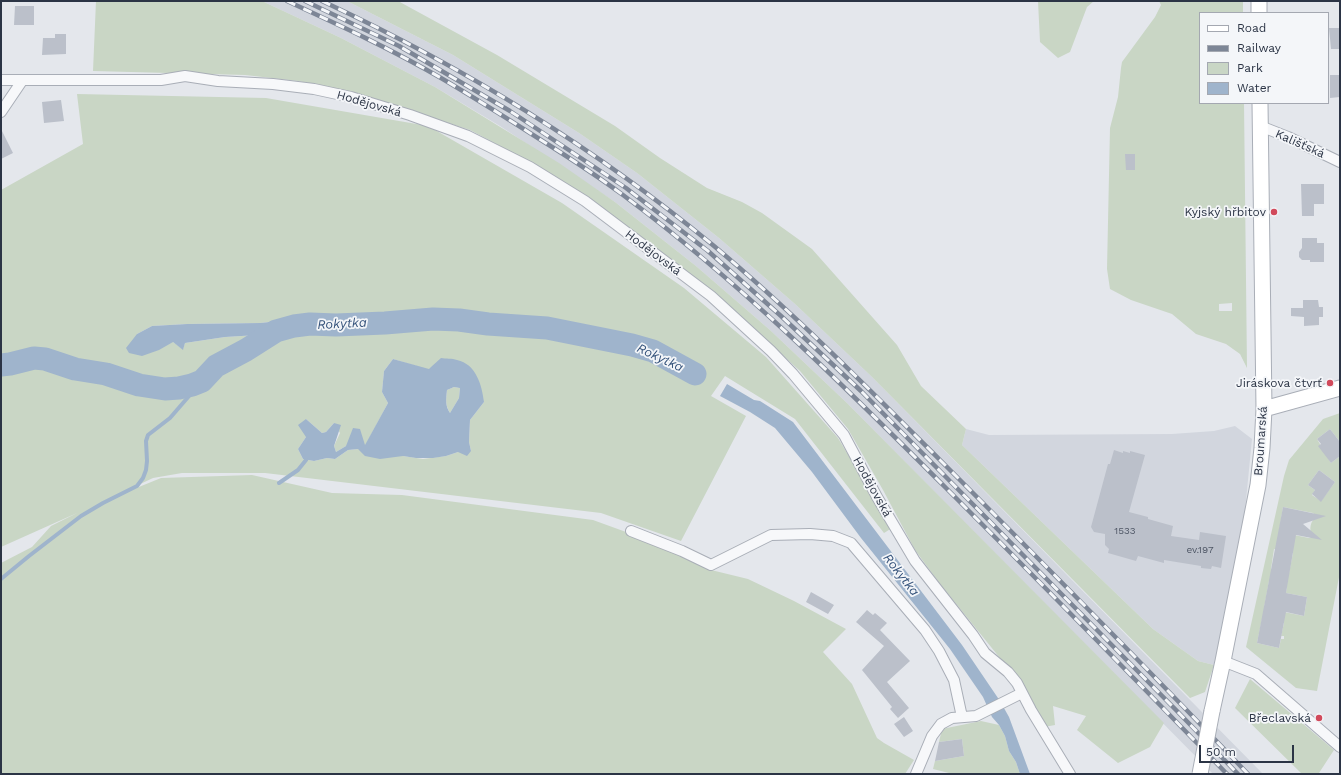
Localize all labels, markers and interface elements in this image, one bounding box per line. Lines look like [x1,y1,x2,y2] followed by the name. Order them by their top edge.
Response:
[1199,12,1329,104] legend
[1237,21,1266,35] text: Road
[1237,41,1281,55] text: Railway
[1237,61,1263,75] text: Park
[1237,81,1271,95] text: Water
[335,88,403,120] street label: Hodějovská
[1273,127,1327,161] street label: Kališťská
[1184,205,1266,219] place label: Kyjský hřbitov
[1269,207,1279,217] marker: Kyjský hřbitov
[622,227,684,279] street label: Hodějovská
[317,315,367,333] water label: Rokytka
[634,340,686,376] water label: Rokytka
[1236,376,1322,390] place label: Jiráskova čtvrť
[1325,378,1335,388] marker: Jiráskova čtvrť
[1251,406,1271,476] street label: Broumarská
[850,454,894,520] street label: Hodějovská
[1114,525,1136,537] house number: 1533
[1186,544,1214,556] house number: ev.197
[880,551,922,599] water label: Rokytka
[1249,711,1311,725] place label: Břeclavská
[1314,713,1324,723] marker: Břeclavská
[1201,737,1296,763] scale bar
[1206,745,1236,759] text: 50 m

